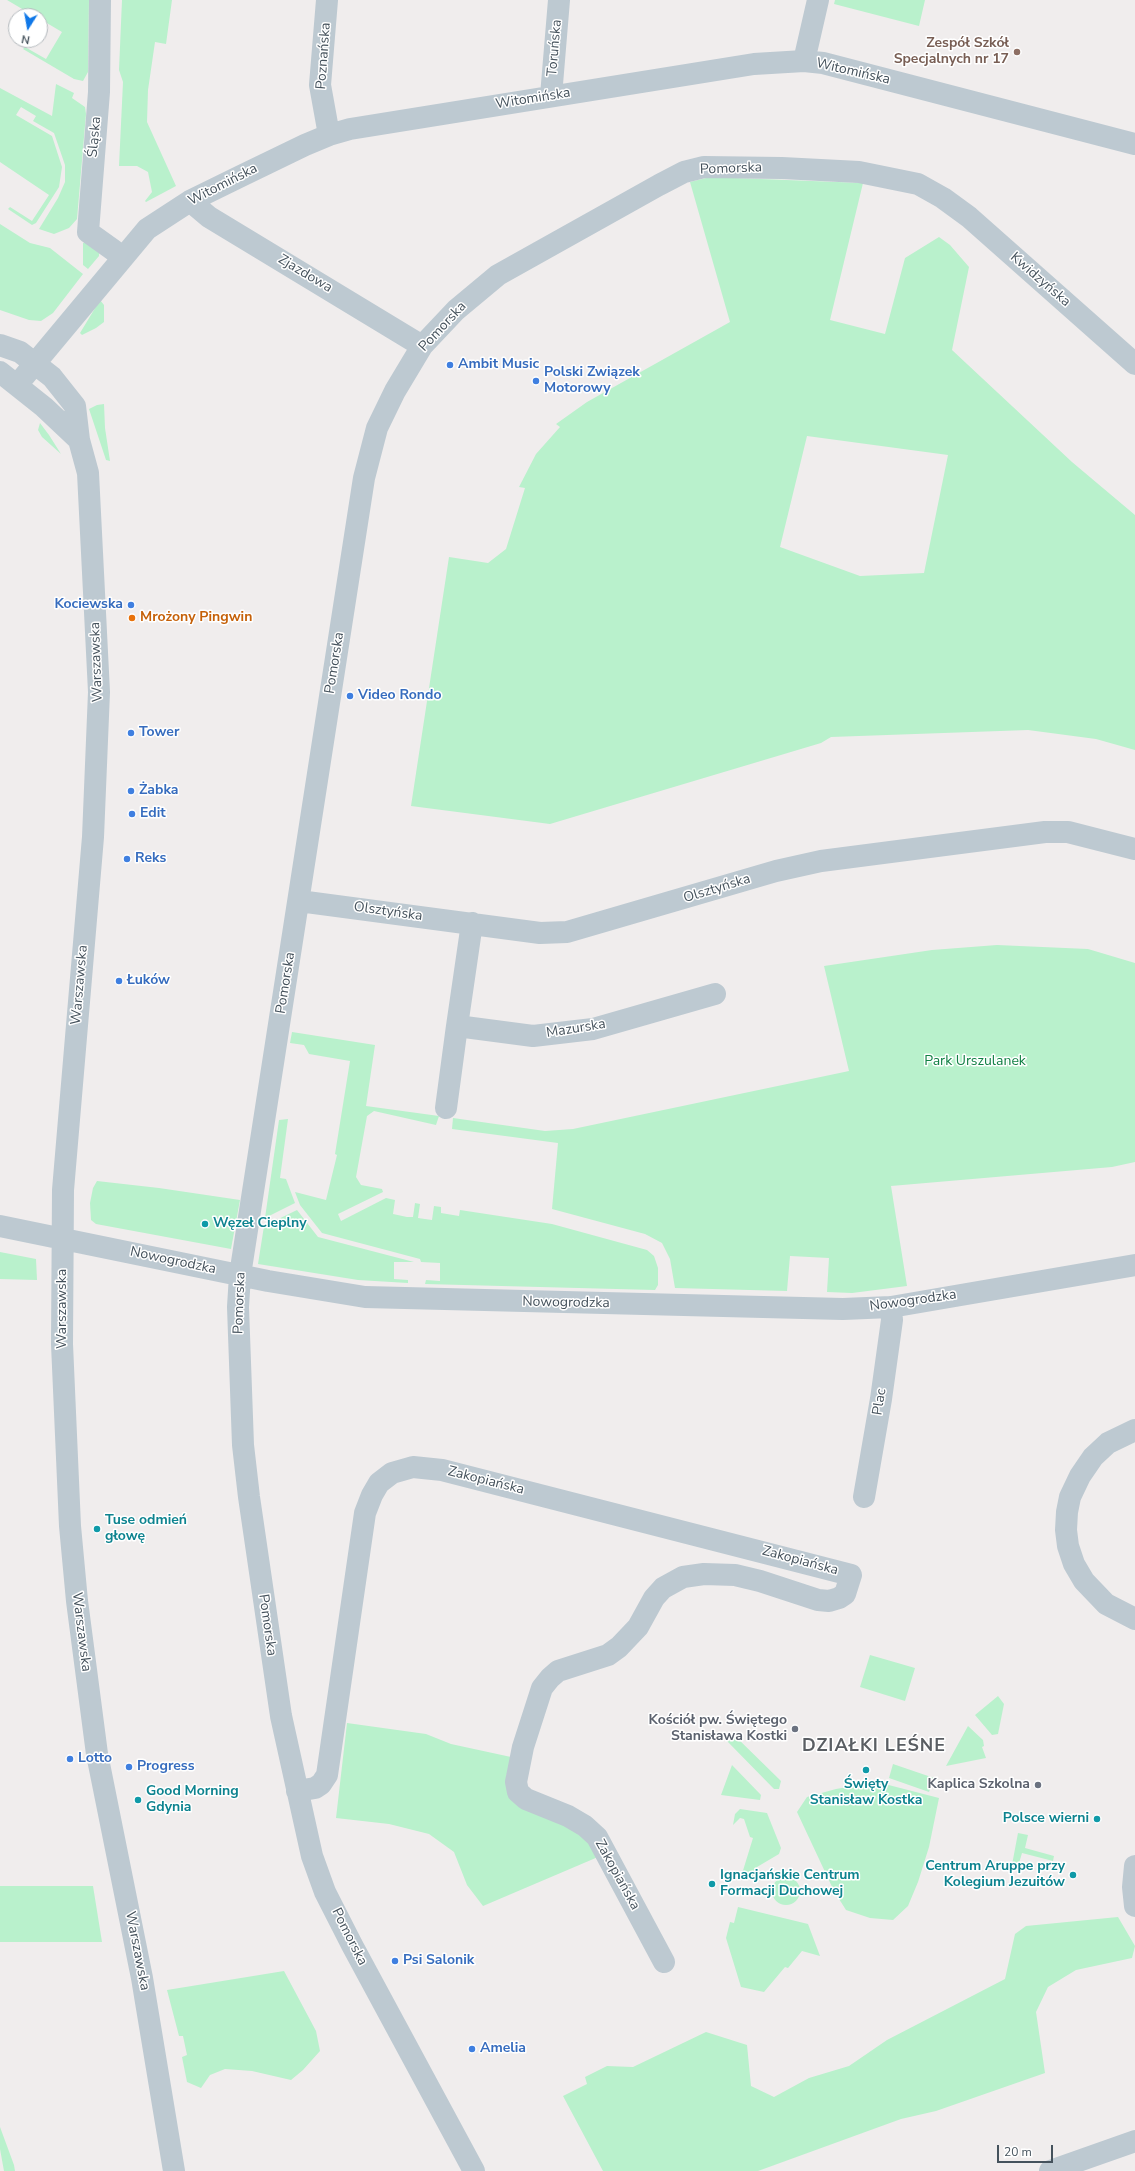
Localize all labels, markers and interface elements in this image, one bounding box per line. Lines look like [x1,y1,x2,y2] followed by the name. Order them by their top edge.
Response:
[8,8,48,48] north arrow
[544,19,566,77] street label: Toruńska
[313,22,335,90] street label: Poznańska
[20,31,31,47] text: N
[894,36,1009,68] place label: Zespół Szkół Specjalnych nr 17
[1012,47,1022,57] marker: Zespół Szkół Specjalnych nr 17
[814,55,892,89] street label: Witomińska
[494,85,572,113] street label: Witomińska
[85,116,105,158] street label: Śląska
[186,160,260,210] street label: Witomińska
[700,160,762,178] street label: Pomorska
[1006,249,1074,311] street label: Kwidzyńska
[275,251,335,297] street label: Zjazdowa
[416,299,470,355] street label: Pomorska
[458,357,539,373] place label: Ambit Music
[445,360,455,370] marker: Ambit Music
[544,365,640,398] place label: Polski Związek Motorowy
[531,376,541,386] marker: Polski Związek Motorowy
[54,597,123,613] place label: Kociewska
[126,600,136,610] marker: Kociewska
[140,610,252,626] place label: Mrożony Pingwin
[127,613,137,623] marker: Mrożony Pingwin
[87,622,107,702] street label: Warszawska
[322,631,348,695] street label: Pomorska
[358,688,442,704] place label: Video Rondo
[345,691,355,701] marker: Video Rondo
[139,725,179,741] place label: Tower
[126,728,136,738] marker: Tower
[139,783,178,799] place label: Żabka
[126,786,136,796] marker: Żabka
[140,806,166,822] place label: Edit
[127,809,137,819] marker: Edit
[135,851,166,867] place label: Reks
[122,854,132,864] marker: Reks
[681,871,753,907] street label: Olsztyńska
[353,899,423,925] street label: Olsztyńska
[68,944,92,1026] street label: Warszawska
[273,951,299,1015] street label: Pomorska
[127,973,170,989] place label: Łuków
[114,976,124,986] marker: Łuków
[545,1016,607,1042] street label: Mazurska
[924,1054,1026,1070] park label: Park Urszulanek
[213,1216,307,1232] place label: Węzeł Cieplny
[200,1219,210,1229] marker: Węzeł Cieplny
[129,1244,217,1278] street label: Nowogrodzka
[55,1269,71,1349] street label: Warszawska
[231,1272,249,1334] street label: Pomorska
[869,1287,957,1315] street label: Nowogrodzka
[522,1294,610,1312] street label: Nowogrodzka
[870,1387,890,1417] street label: Plac
[446,1463,526,1499] street label: Zakopiańska
[105,1513,187,1546] place label: Tuse odmień głowę
[92,1524,102,1534] marker: Tuse odmień głowę
[760,1543,840,1579] street label: Zakopiańska
[68,1591,94,1673] street label: Warszawska
[254,1593,280,1657] street label: Pomorska
[649,1713,787,1746] place label: Kościół pw. Świętego Stanisława Kostki
[790,1724,800,1734] marker: Kościół pw. Świętego Stanisława Kostki
[802,1736,946,1758] district label: DZIAŁKI LEŚNE
[78,1751,112,1767] place label: Lotto
[65,1754,75,1764] marker: Lotto
[137,1759,195,1775] place label: Progress
[124,1762,134,1772] marker: Progress
[861,1765,871,1775] marker: Święty Stanisław Kostka
[810,1777,922,1810] place label: Święty Stanisław Kostka
[927,1777,1030,1793] place label: Kaplica Szkolna
[1033,1780,1043,1790] marker: Kaplica Szkolna
[146,1784,239,1816] place label: Good Morning Gdynia
[133,1795,143,1805] marker: Good Morning Gdynia
[1003,1811,1089,1827] place label: Polsce wierni
[1092,1814,1102,1824] marker: Polsce wierni
[591,1837,643,1913] street label: Zakopiańska
[925,1859,1065,1892] place label: Centrum Aruppe przy Kolegium Jezuitów
[720,1868,860,1900] place label: Ignacjańskie Centrum Formacji Duchowej
[1068,1870,1078,1880] marker: Centrum Aruppe przy Kolegium Jezuitów
[707,1879,717,1889] marker: Ignacjańskie Centrum Formacji Duchowej
[327,1906,371,1968] street label: Pomorska
[121,1910,153,1992] street label: Warszawska
[403,1953,474,1969] place label: Psi Salonik
[390,1956,400,1966] marker: Psi Salonik
[480,2041,526,2057] place label: Amelia
[467,2044,477,2054] marker: Amelia
[999,2137,1055,2163] scale bar
[1004,2144,1032,2160] text: 20 m

